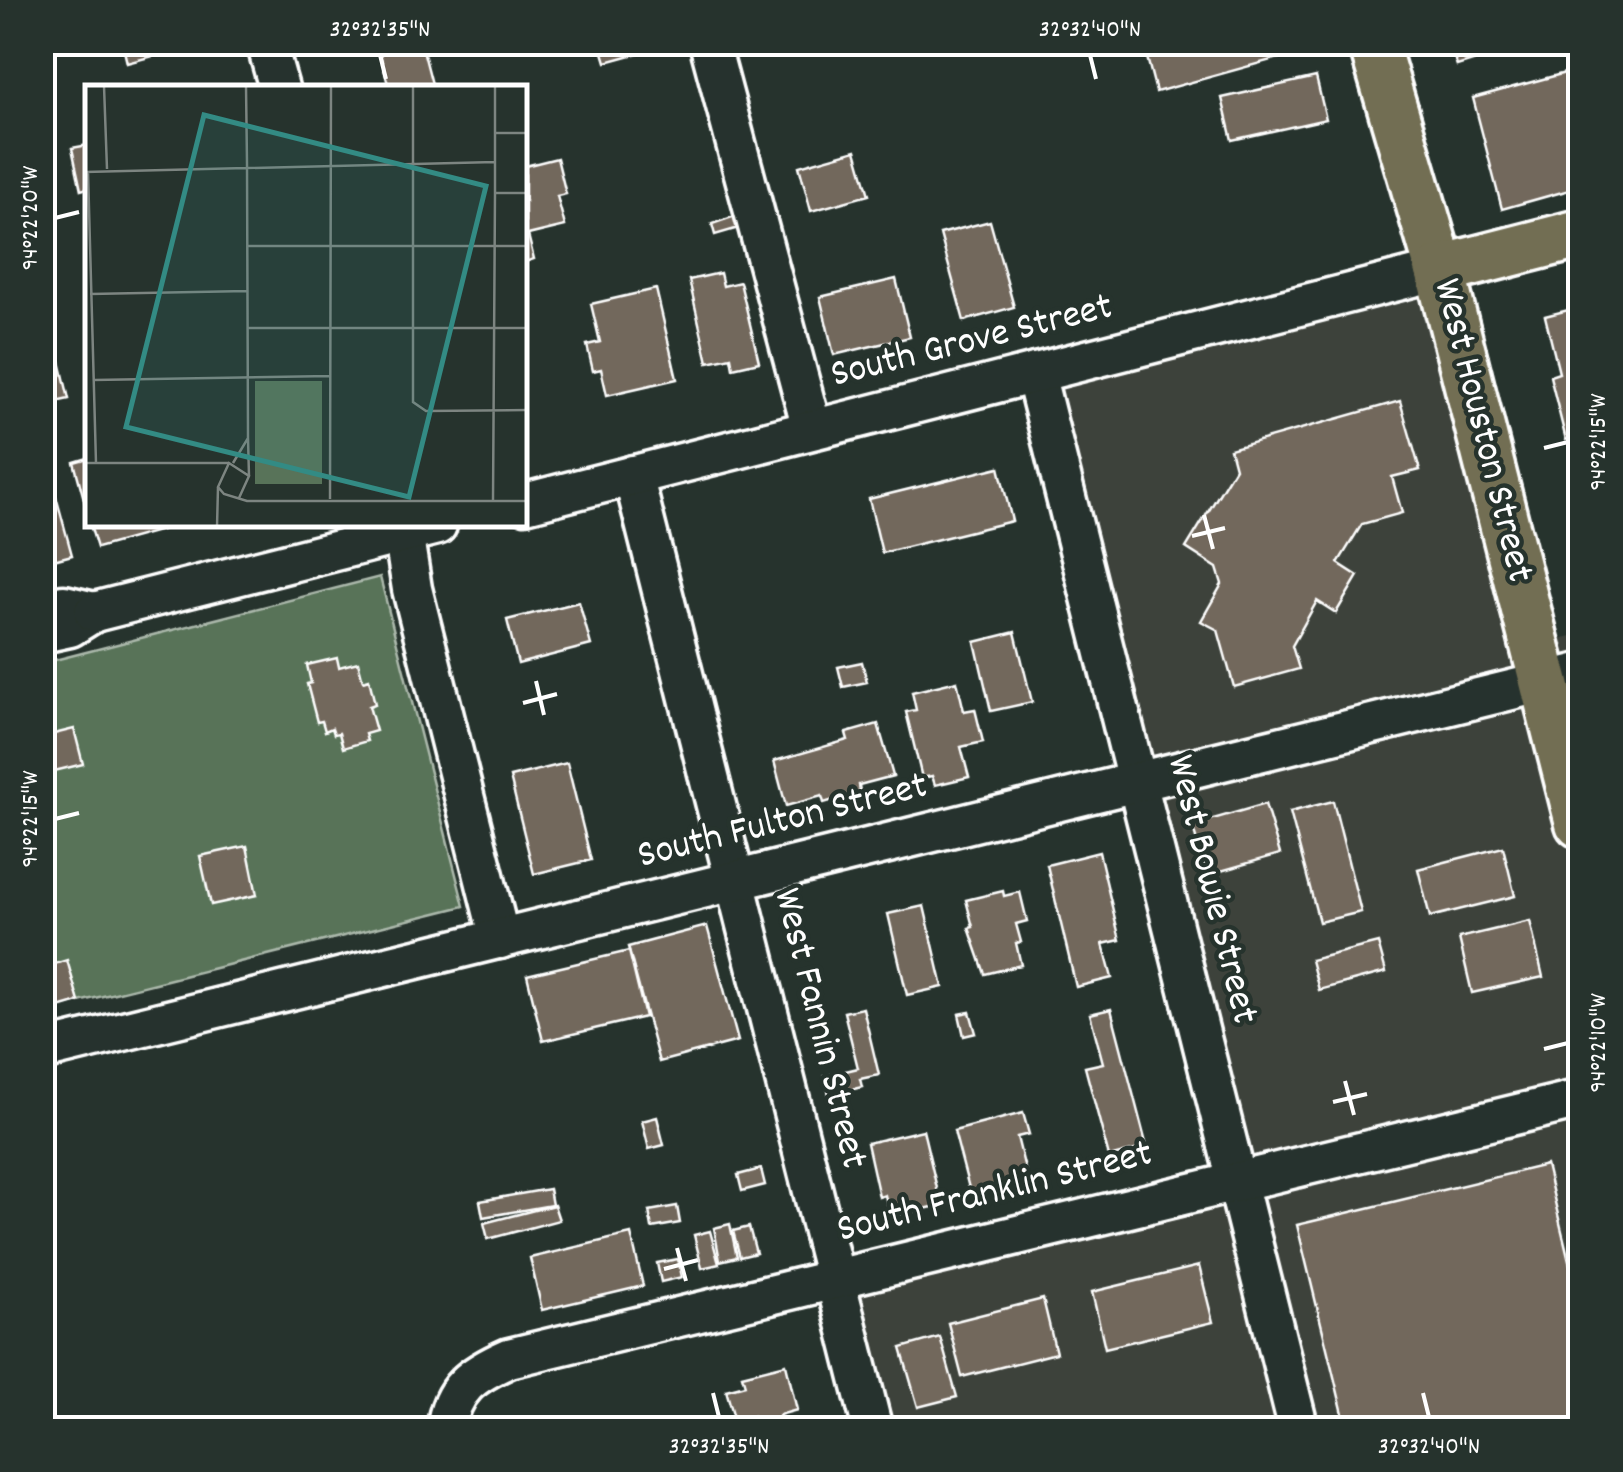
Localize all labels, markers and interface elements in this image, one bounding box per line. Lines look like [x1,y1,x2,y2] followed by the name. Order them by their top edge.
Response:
[330,13,430,49] text: 32°32'35"N
[1039,13,1141,49] text: 32°32'40"N
[85,85,528,528] inset map
[14,165,50,270] text: 94°22'20"W
[1416,273,1546,589] street label: West Houston Street
[825,280,1119,406] street label: South Grove Street
[1582,393,1618,490] text: 94°22'15"W
[1149,750,1271,1030] street label: West Bowie Street
[632,759,934,887] street label: South Fulton Street
[14,770,50,867] text: 94°22'15"W
[756,883,880,1175] street label: West Fannin Street
[1582,993,1618,1092] text: 94°22'10"W
[831,1127,1159,1261] street label: South Franklin Street
[669,1430,769,1466] text: 32°32'35"N
[1378,1430,1480,1466] text: 32°32'40"N

